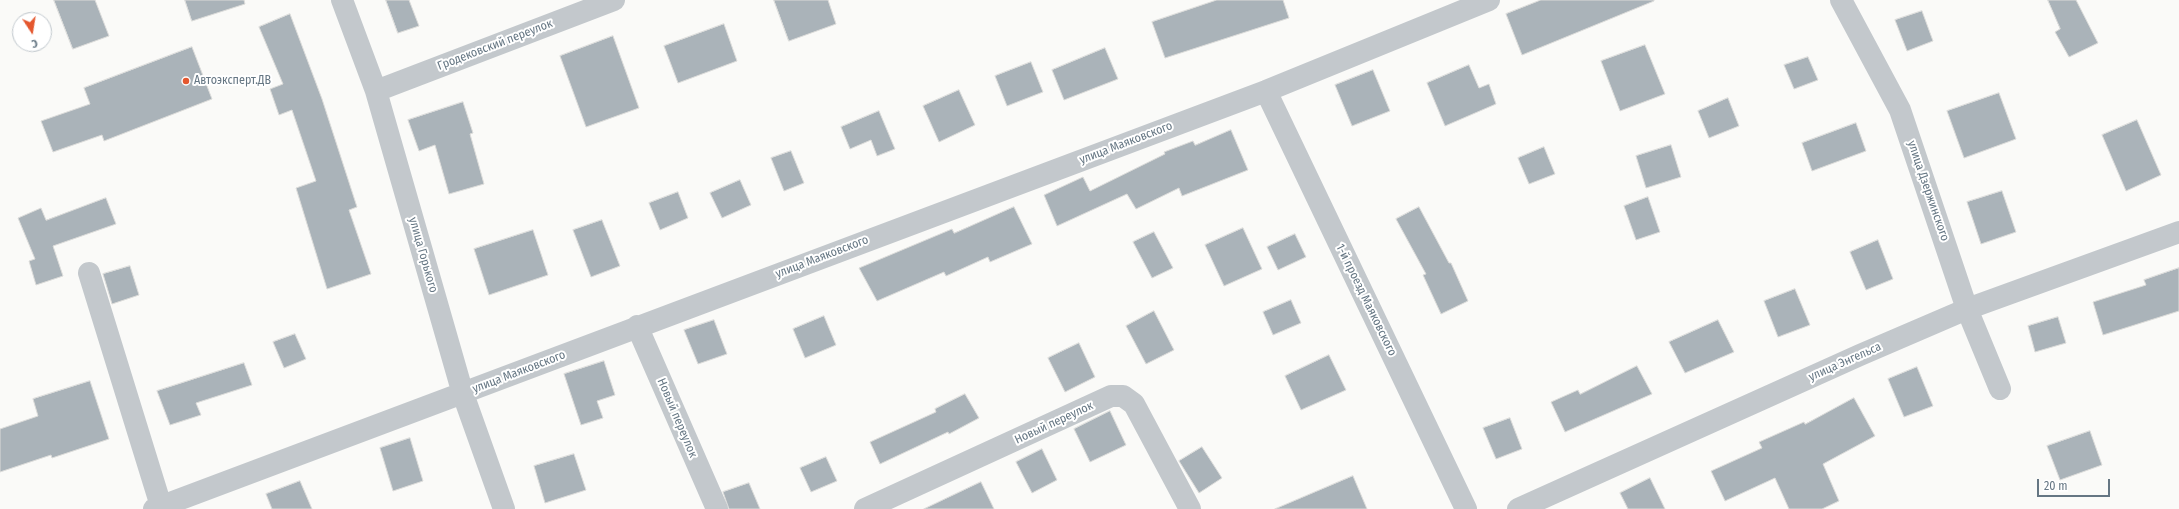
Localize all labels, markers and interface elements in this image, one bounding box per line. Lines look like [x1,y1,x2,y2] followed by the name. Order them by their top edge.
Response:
[12,12,52,52] north arrow
[435,16,555,74] street label: Гродековский переулок
[30,36,39,50] text: С
[194,74,271,88] place label: Автоэксперт.ДВ
[181,76,191,86] marker: Автоэксперт.ДВ
[1077,119,1175,167] street label: улица Маяковского
[1904,139,1952,243] street label: улица Дзержинского
[405,216,441,294] street label: улица Горького
[773,233,871,281] street label: улица Маяковского
[1333,242,1399,358] street label: 1-й проезд Маяковского
[1807,340,1883,384] street label: улица Энгельса
[470,348,568,396] street label: улица Маяковского
[654,376,700,460] street label: Новый переулок
[1013,399,1095,447] street label: Новый переулок
[2039,471,2112,497] scale bar
[2044,479,2068,493] text: 20 m

